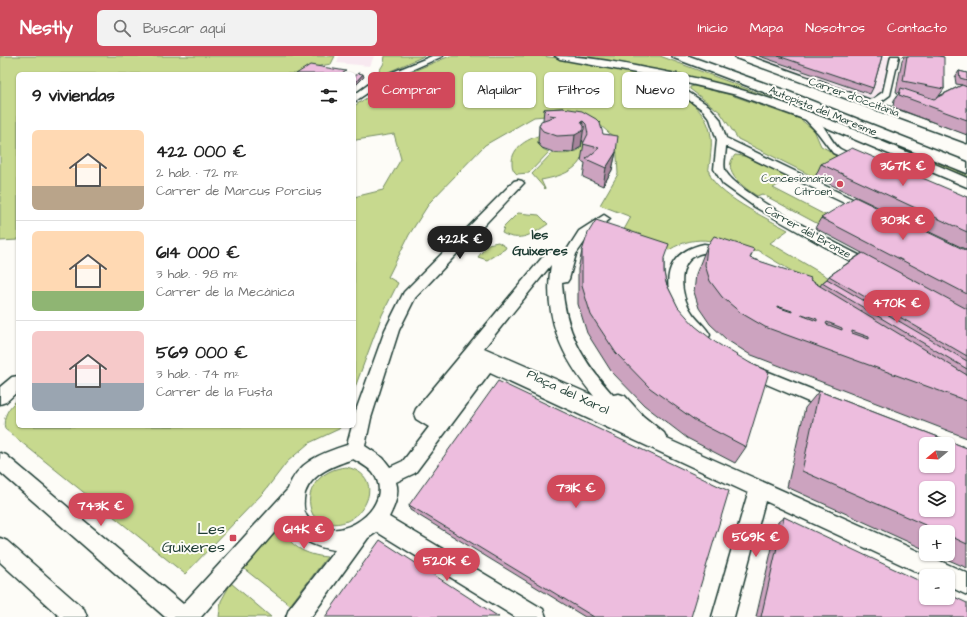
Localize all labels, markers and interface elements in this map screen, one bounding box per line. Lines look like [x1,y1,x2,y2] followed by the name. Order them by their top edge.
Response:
[97,10,377,46] search box
[20,15,73,42] text: Nestly
[111,17,133,39] icon: search
[143,18,225,39] text: Buscar aquí
[697,18,728,38] text: Inicio
[750,18,783,38] text: Mapa
[805,18,865,38] text: Nosotros
[887,18,947,38] text: Contacto
[368,72,455,108] chip: Comprar
[463,72,536,108] chip: Alquilar
[544,72,614,108] chip: Filtros
[622,72,689,108] chip: Nuevo
[807,74,902,120] street label: Carrer d'Occitània
[767,82,879,140] street label: Autopista del Maresme
[32,84,115,108] text: 9 viviendas
[318,85,340,107] icon: filters
[156,140,246,164] text: 422 000 €
[64,146,112,194] icon: home
[870,153,936,187] pin: 367K €
[880,157,926,175] text: 367K €
[156,164,239,182] text: 2 hab. · 72 m²
[761,171,833,199] place label: Concesionario Citroen
[835,179,845,189] marker: Concesionario Citroen
[156,182,322,200] text: Carrer de Marcus Porcius
[762,202,854,262] street label: Carrer del Bronze
[870,207,936,241] pin: 303K €
[881,211,925,229] text: 303K €
[512,225,568,261] district label: les Guixeres
[427,226,493,260] pin: 422K €
[436,230,484,248] text: 422K €
[156,241,240,265] text: 614 000 €
[64,247,112,295] icon: home
[156,265,238,283] text: 3 hab. · 98 m²
[156,283,294,301] text: Carrer de la Mecànica
[864,290,930,324] pin: 470K €
[873,294,921,312] text: 470K €
[156,341,248,365] text: 569 000 €
[64,347,112,395] icon: home
[156,365,239,383] text: 3 hab. · 74 m²
[524,365,612,419] street label: Plaça del Xarol
[156,383,272,401] text: Carrer de la Fusta
[919,437,955,473] north arrow
[919,437,955,605] map controls
[543,475,609,509] pin: 731K €
[556,479,596,497] text: 731K €
[919,481,955,517] button: layers
[68,493,134,527] pin: 743K €
[78,497,124,515] text: 743K €
[271,516,337,550] pin: 614K €
[162,518,225,558] place label: Les Guixeres
[283,520,325,538] text: 614K €
[723,524,789,558] pin: 569K €
[919,525,955,561] button: +
[732,528,780,546] text: 569K €
[228,533,238,543] marker: Les Guixeres
[414,548,480,582] pin: 520K €
[423,552,471,570] text: 520K €
[919,569,955,605] button: −

